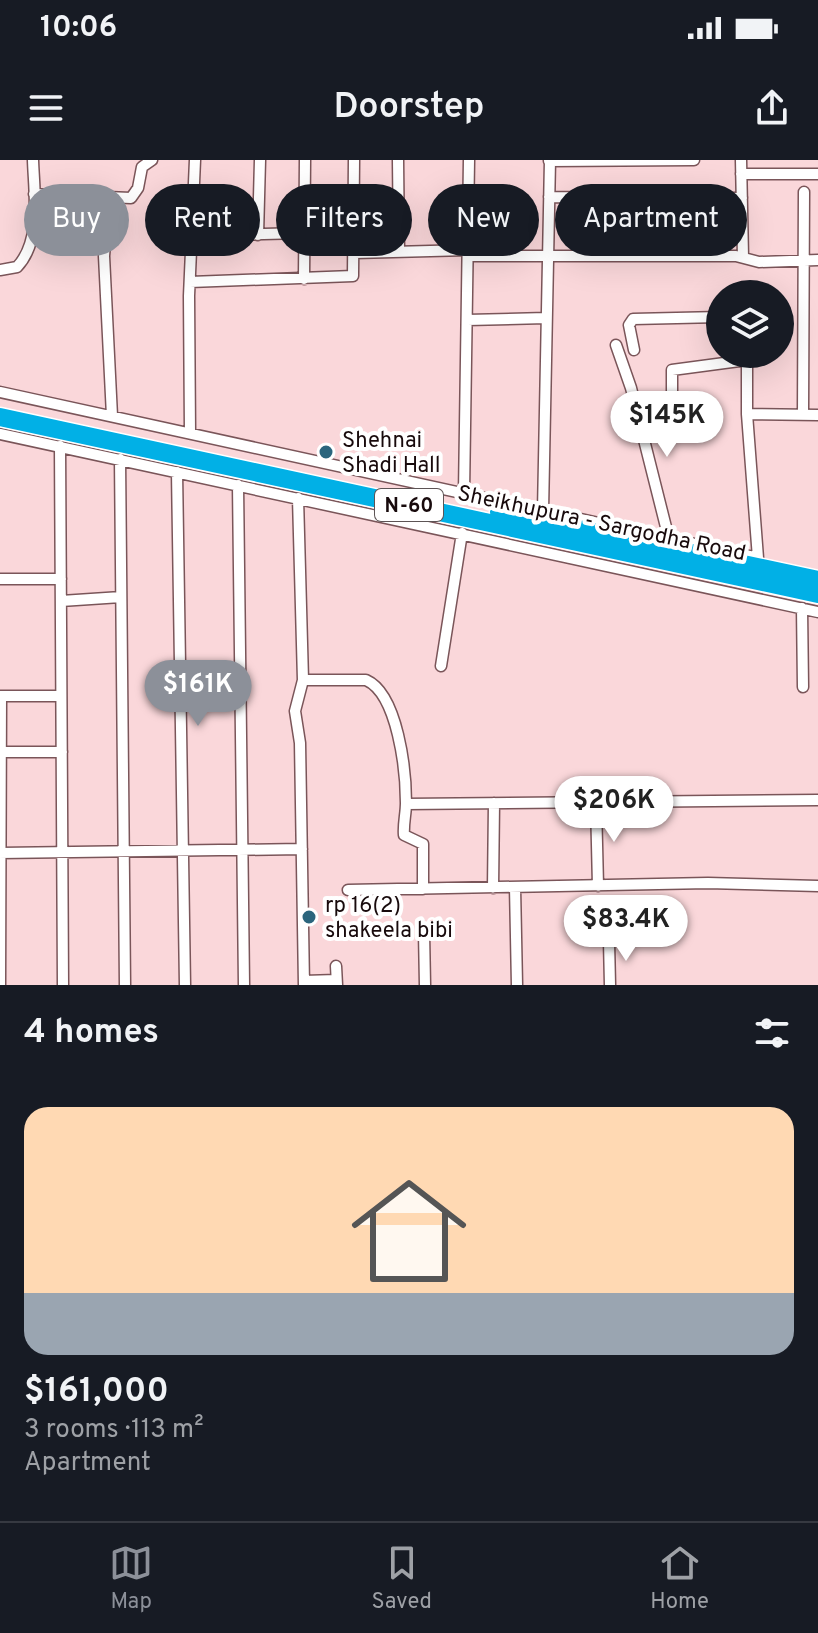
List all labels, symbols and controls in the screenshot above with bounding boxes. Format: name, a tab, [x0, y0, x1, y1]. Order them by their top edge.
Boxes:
text: 10:06	[40, 10, 117, 47]
text: Doorstep	[333, 85, 485, 131]
icon: menu	[24, 86, 68, 130]
icon: share	[750, 86, 794, 130]
chip: Buy	[24, 184, 129, 256]
chip: Rent	[145, 184, 260, 256]
chip: Filters	[276, 184, 412, 256]
chip: New	[428, 184, 539, 256]
chip: Apartment	[555, 184, 747, 256]
map controls	[706, 280, 794, 368]
button: layers	[706, 280, 794, 368]
pin: $145K	[611, 391, 723, 459]
text: $145K	[628, 400, 706, 433]
place label: Shehnai Shadi Hall	[342, 428, 441, 480]
marker: Shehnai Shadi Hall	[317, 443, 335, 461]
street label: Sheikhupura - Sargodha Road	[455, 481, 748, 568]
road number: N-60	[375, 489, 443, 521]
pin: $161K	[142, 660, 254, 728]
text: $161K	[163, 669, 233, 702]
pin: $206K	[558, 776, 670, 844]
text: $206K	[572, 785, 656, 818]
place label: rp 16(2) shakeela bibi	[325, 893, 453, 945]
pin: $83.4K	[561, 895, 691, 963]
text: $83.4K	[582, 904, 670, 937]
marker: rp 16(2) shakeela bibi	[300, 908, 318, 926]
icon: filters	[750, 1011, 794, 1055]
text: 4 homes	[24, 1012, 159, 1055]
icon: home	[337, 1159, 481, 1303]
text: $161,000	[24, 1371, 169, 1414]
text: 3 rooms · 113 m²	[24, 1414, 204, 1447]
text: Apartment	[24, 1447, 151, 1480]
tab: Map	[109, 1541, 153, 1616]
tab: Saved	[372, 1541, 432, 1616]
tab: Home	[650, 1541, 709, 1616]

